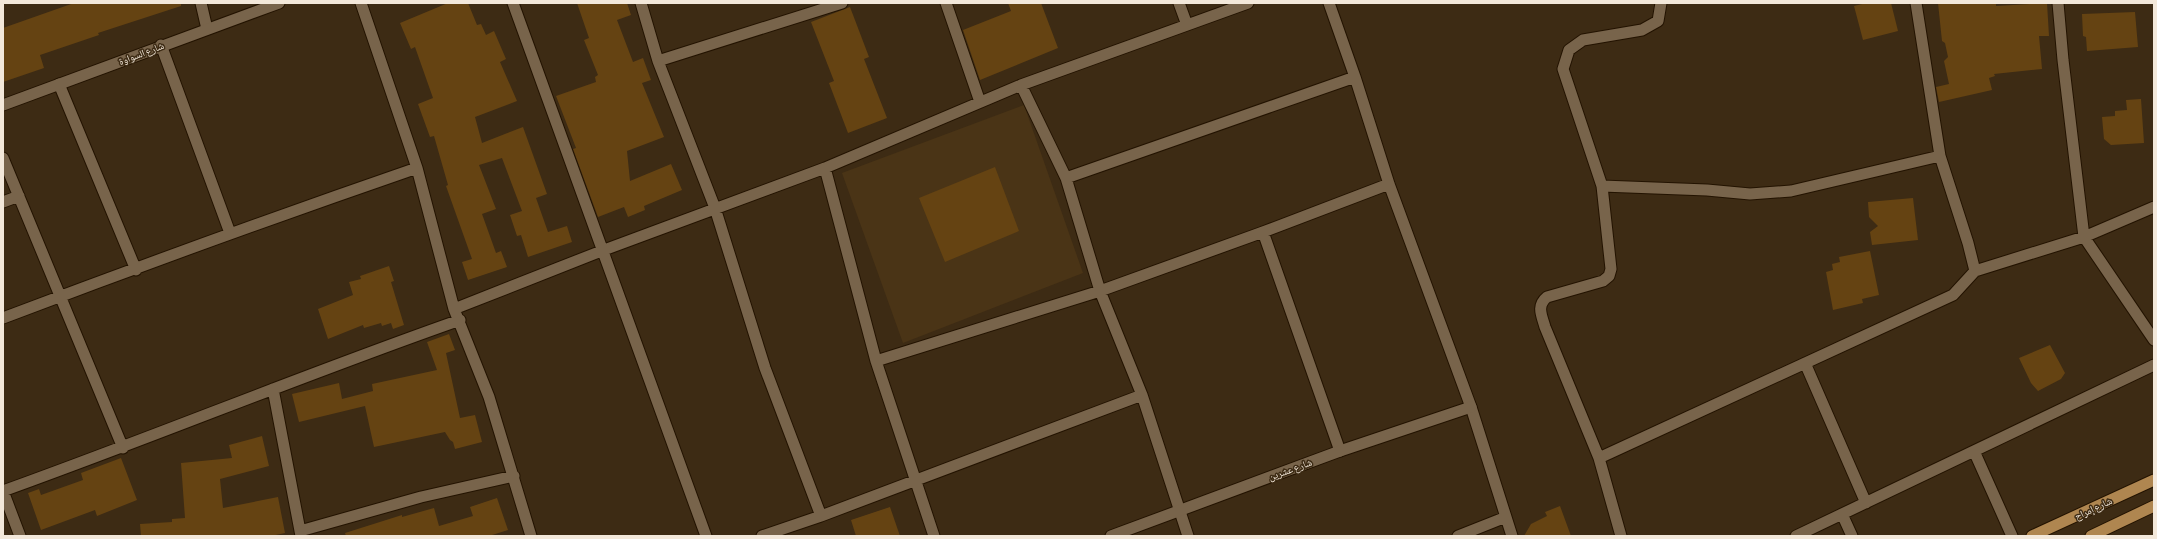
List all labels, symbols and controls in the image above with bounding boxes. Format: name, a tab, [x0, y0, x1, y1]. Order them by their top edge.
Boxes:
street label: شارع السواوة	[117, 40, 166, 68]
street label: شارع عشرين	[1267, 456, 1314, 483]
street label: شارع إمراح	[2073, 495, 2115, 523]

